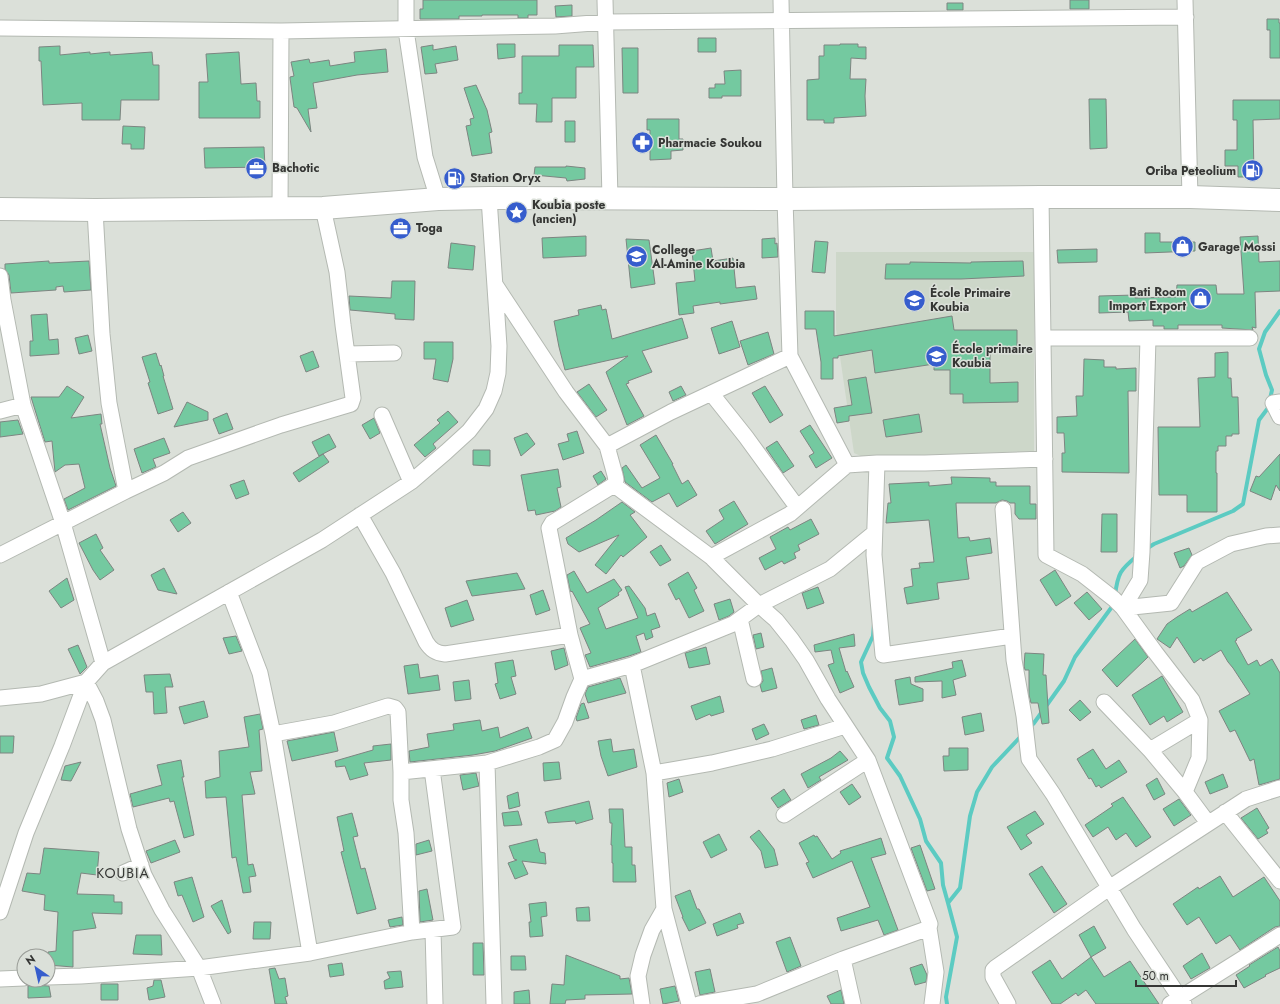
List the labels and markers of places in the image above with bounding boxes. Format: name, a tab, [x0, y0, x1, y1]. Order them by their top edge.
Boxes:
pharmacy icon: Pharmacie Soukou	[629, 130, 655, 156]
place label: Pharmacie Soukou	[658, 134, 762, 152]
office icon: Bachotic	[243, 155, 269, 181]
fuel station icon: Oriba Peteolium	[1239, 158, 1265, 184]
place label: Bachotic	[272, 159, 319, 177]
place label: Oriba Peteolium	[1145, 162, 1236, 180]
fuel station icon: Station Oryx	[442, 165, 468, 191]
place label: Station Oryx	[470, 169, 541, 187]
place label: Koubia poste (ancien)	[532, 196, 606, 228]
place icon: Koubia poste (ancien)	[503, 199, 529, 225]
office icon: Toga	[388, 215, 414, 241]
place label: Toga	[416, 219, 442, 237]
shop icon: Garage Mossi	[1169, 234, 1195, 260]
place label: Garage Mossi	[1198, 238, 1275, 256]
place label: College Al-Amine Koubia	[651, 241, 745, 273]
school or university icon: College Al-Amine Koubia	[624, 244, 650, 270]
place label: Bati Room Import Export	[1109, 283, 1186, 315]
place label: École Primaire Koubia	[930, 284, 1011, 316]
shop icon: Bati Room Import Export	[1188, 286, 1214, 312]
school or university icon: École Primaire Koubia	[902, 287, 928, 313]
place label: École primaire Koubia	[952, 340, 1033, 372]
school or university icon: École primaire Koubia	[924, 343, 950, 369]

